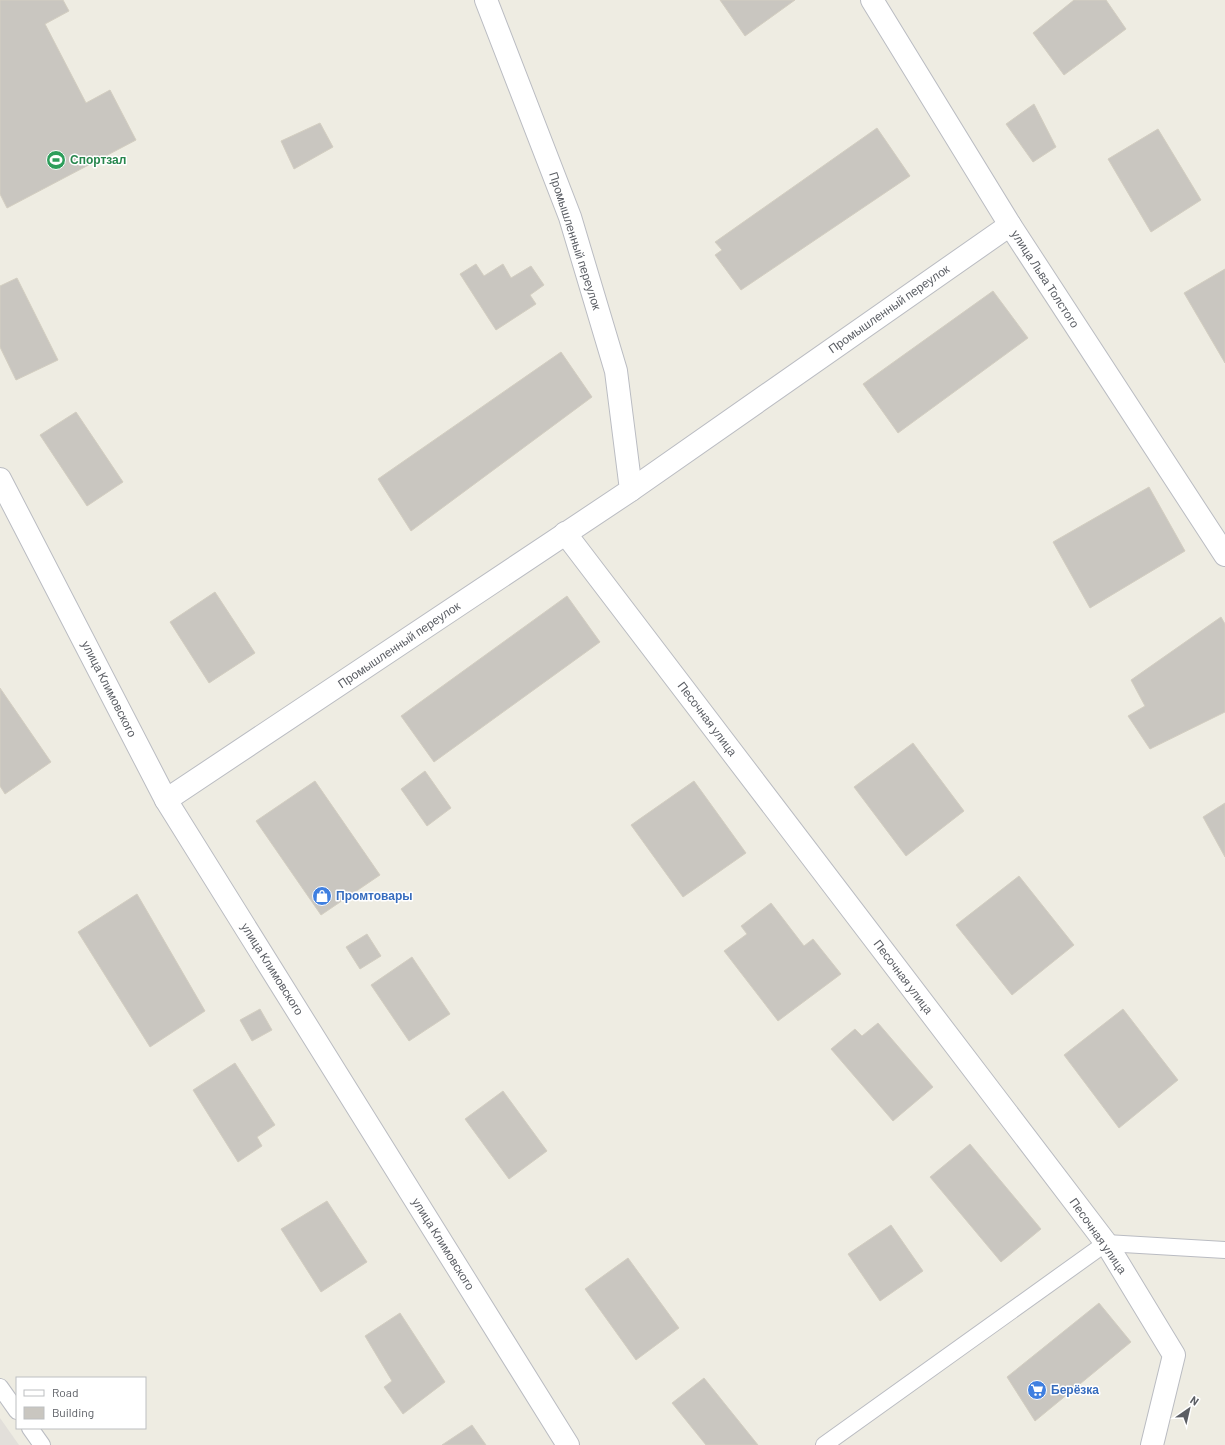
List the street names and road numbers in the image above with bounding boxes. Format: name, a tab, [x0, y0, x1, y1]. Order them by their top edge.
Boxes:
street label: Промышленный переулок	[546, 170, 605, 312]
street label: улица Льва Толстого	[1008, 227, 1083, 331]
street label: Промышленный переулок	[825, 261, 953, 356]
street label: Промышленный переулок	[335, 598, 463, 691]
street label: улица Климовского	[79, 638, 140, 740]
street label: Песочная улица	[675, 679, 740, 759]
street label: улица Климовского	[238, 920, 307, 1018]
street label: Песочная улица	[871, 937, 936, 1017]
street label: улица Климовского	[409, 1195, 478, 1293]
street label: Песочная улица	[1067, 1195, 1130, 1277]

